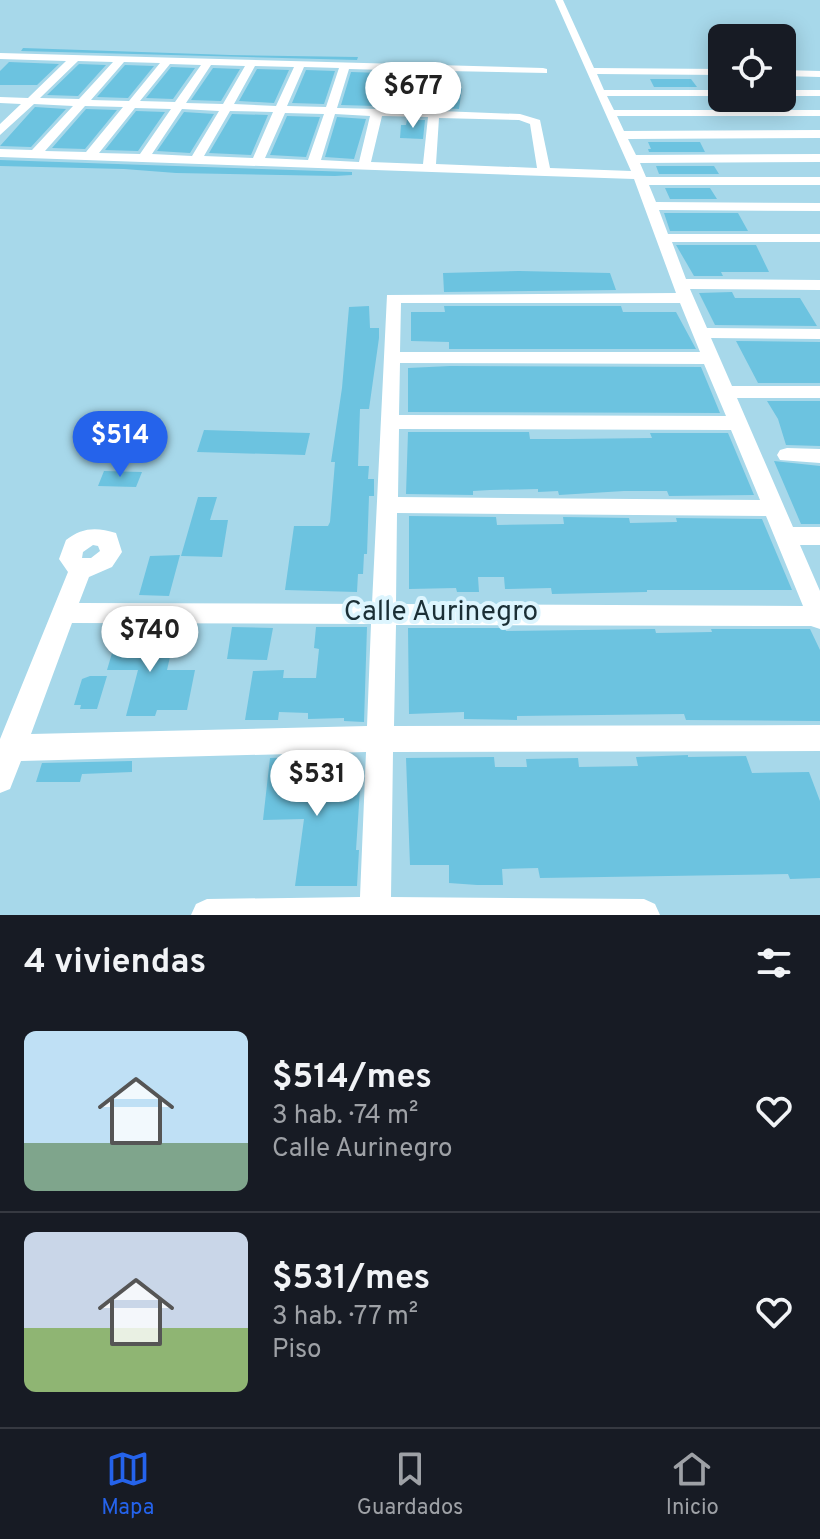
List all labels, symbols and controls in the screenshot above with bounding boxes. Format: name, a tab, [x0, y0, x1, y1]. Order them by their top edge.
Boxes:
map controls	[708, 24, 796, 112]
button: locate	[708, 24, 796, 112]
pin: $677	[366, 62, 460, 130]
text: $677	[383, 71, 443, 104]
pin: $514	[73, 411, 167, 479]
text: $514	[91, 420, 149, 453]
street label: Calle Aurinegro	[344, 595, 538, 631]
pin: $740	[103, 606, 197, 674]
text: $740	[119, 615, 181, 648]
pin: $531	[270, 750, 364, 818]
text: $531	[288, 759, 346, 792]
icon: filters	[752, 941, 796, 985]
text: 4 viviendas	[24, 942, 206, 985]
text: $514/mes	[272, 1057, 432, 1100]
icon: home	[88, 1063, 184, 1159]
icon: heart	[752, 1089, 796, 1133]
text: 3 hab. · 74 m²	[272, 1100, 418, 1133]
text: Calle Aurinegro	[272, 1133, 452, 1166]
text: $531/mes	[272, 1258, 430, 1301]
icon: home	[88, 1264, 184, 1360]
icon: heart	[752, 1290, 796, 1334]
text: 3 hab. · 77 m²	[272, 1301, 418, 1334]
text: Piso	[272, 1334, 321, 1367]
tab: Mapa	[101, 1447, 154, 1522]
tab: Guardados	[357, 1447, 463, 1522]
tab: Inicio	[666, 1447, 719, 1522]

